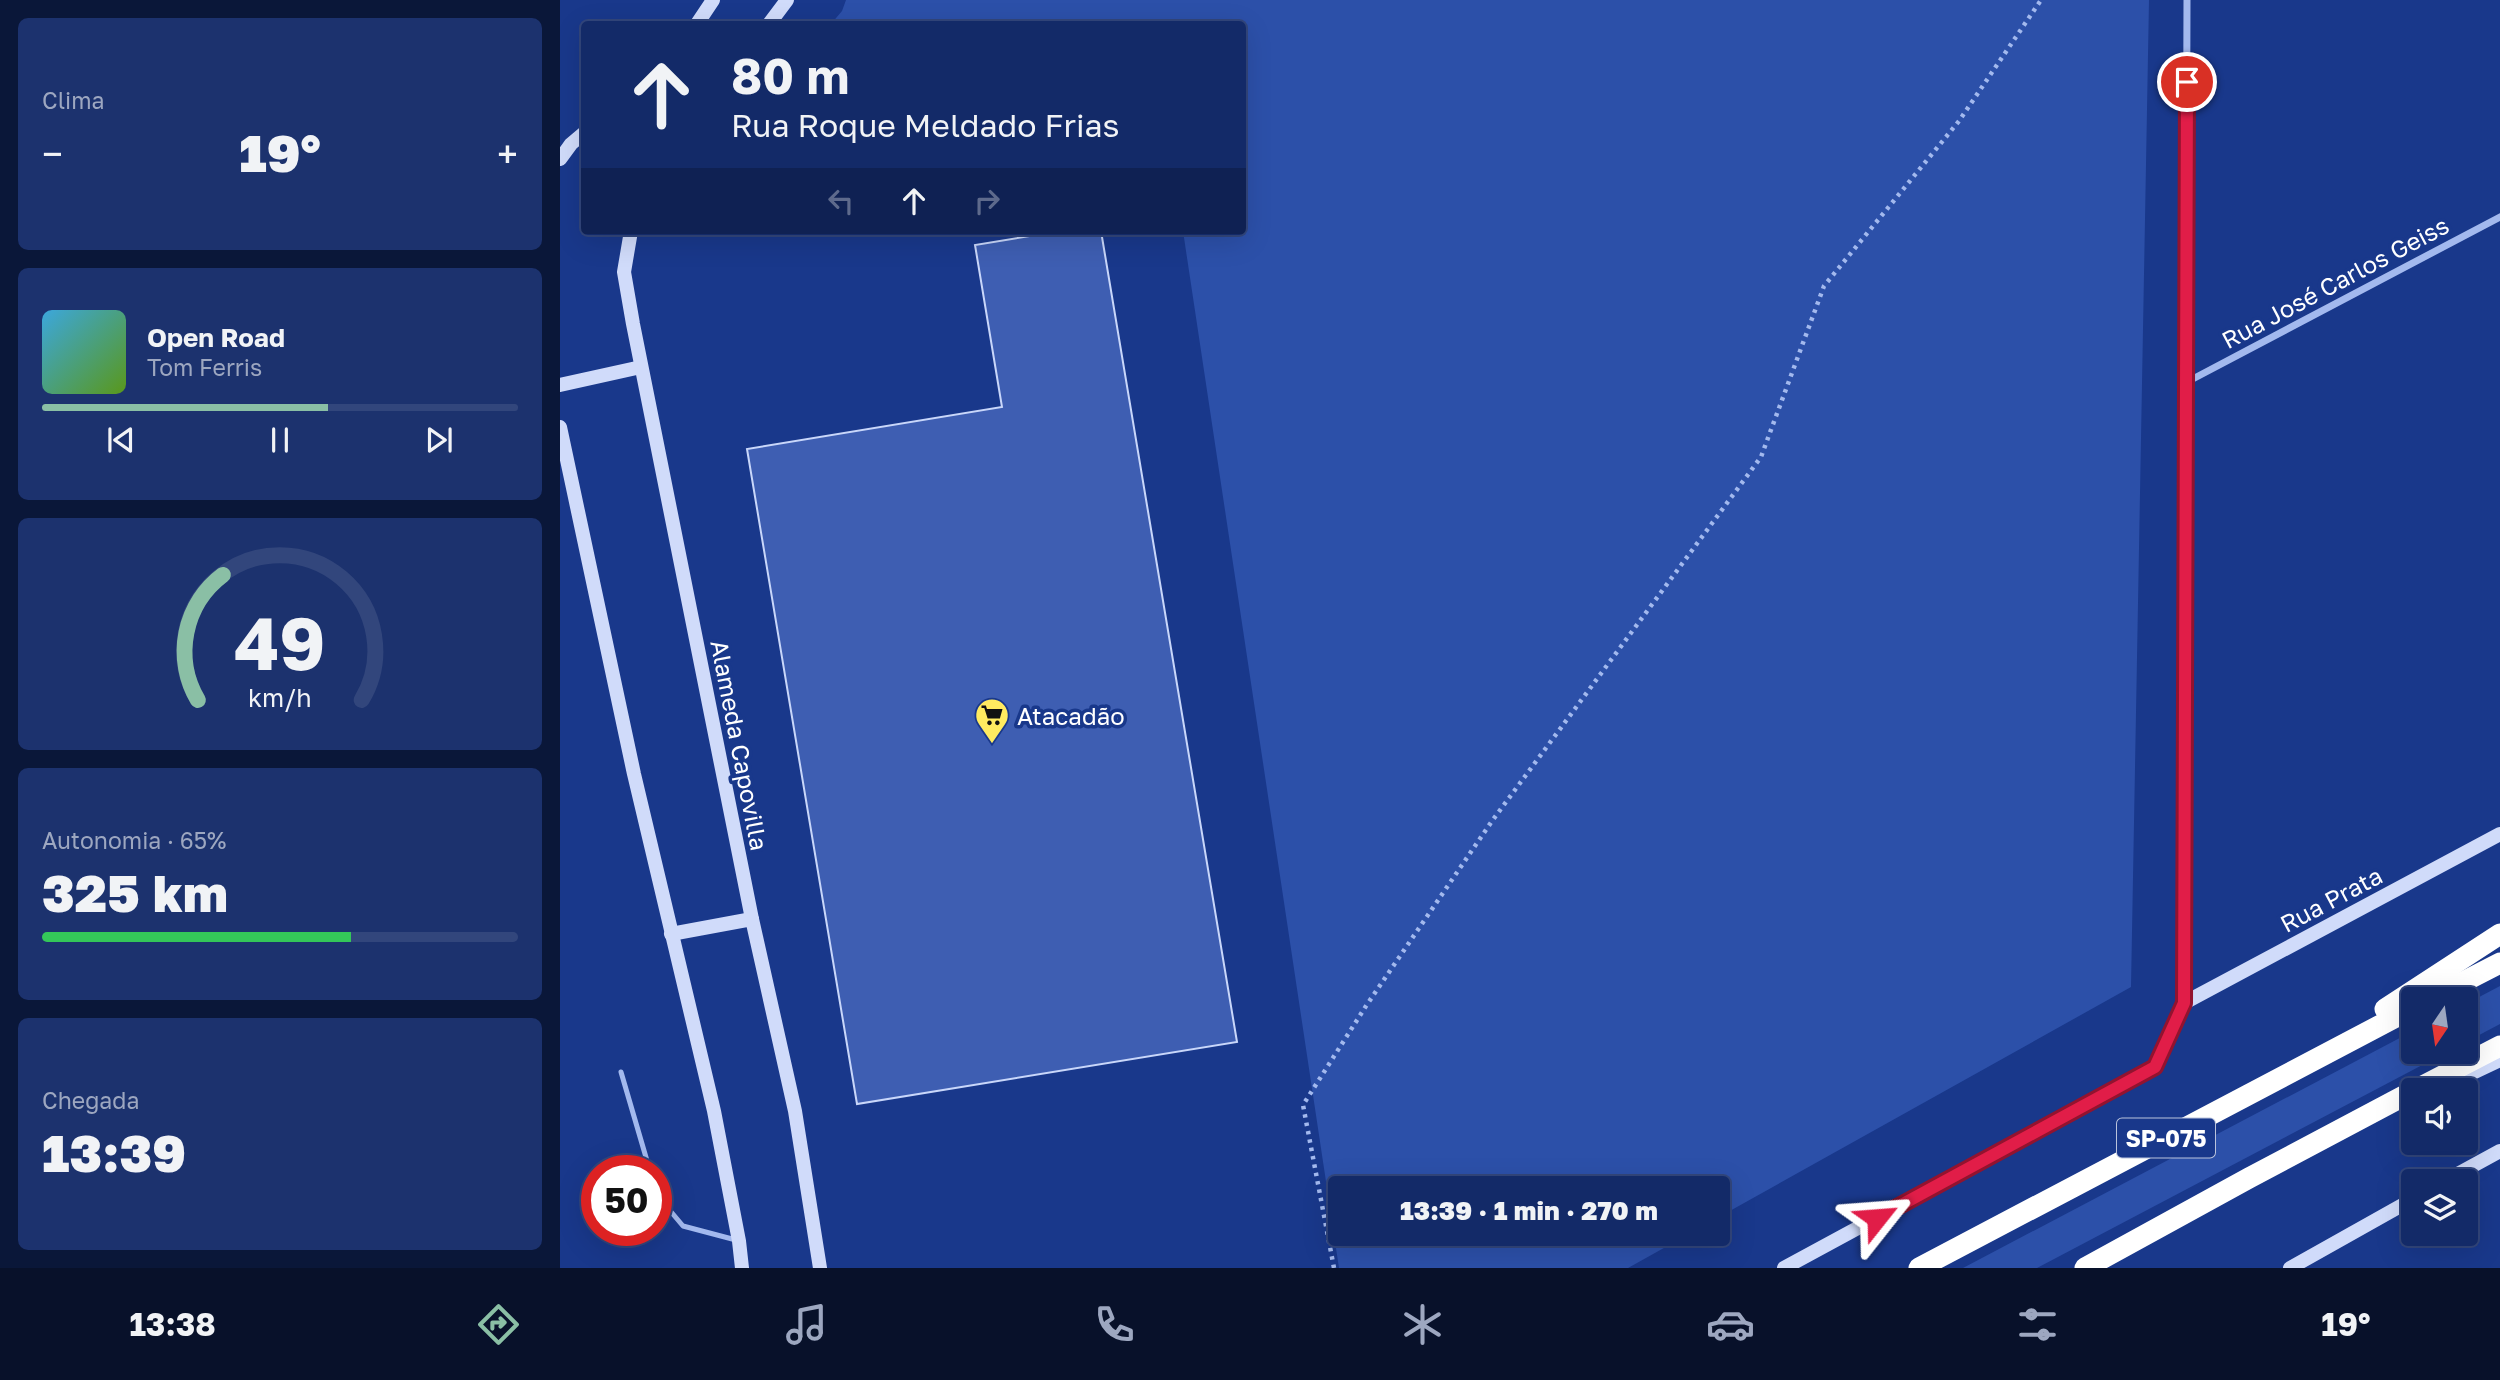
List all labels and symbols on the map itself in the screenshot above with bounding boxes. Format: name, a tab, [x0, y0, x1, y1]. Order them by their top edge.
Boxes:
pin	[2157, 52, 2217, 112]
street label: Rua José Carlos Geiss	[2217, 210, 2453, 354]
street label: Alameda Capovilla	[705, 637, 775, 853]
supermarket icon: Atacadão	[973, 696, 1011, 745]
place label: Atacadão	[1017, 701, 1125, 730]
street label: Rua Prata	[2275, 860, 2387, 938]
north arrow	[2401, 987, 2478, 1064]
road number: SP-075	[2117, 1119, 2215, 1158]
speed limit sign: 50	[581, 1155, 672, 1246]
position arrow	[1840, 1181, 1914, 1255]

